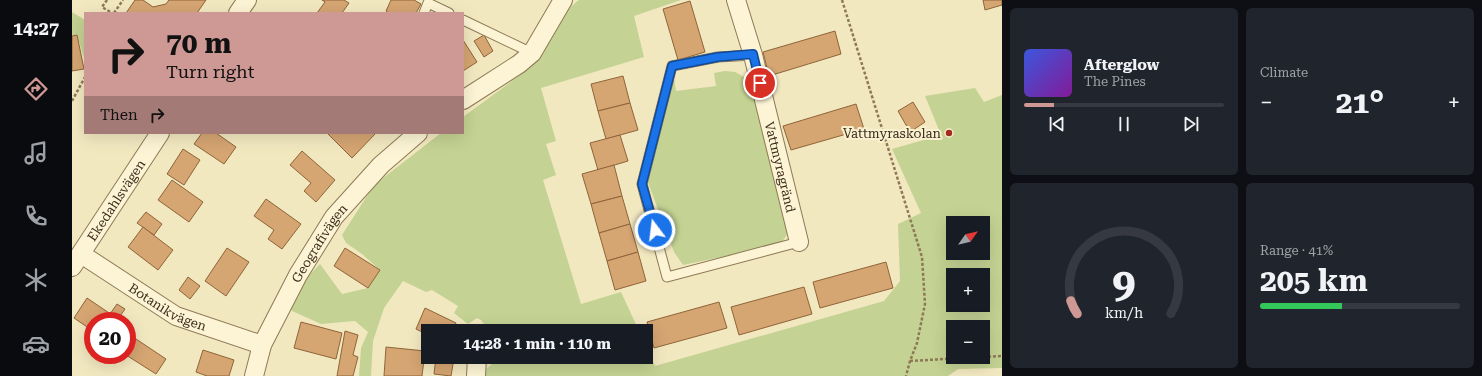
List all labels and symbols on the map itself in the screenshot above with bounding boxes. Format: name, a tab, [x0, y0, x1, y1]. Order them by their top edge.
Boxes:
pin	[743, 66, 777, 100]
street label: Vattmyragränd	[762, 120, 799, 215]
place label: Vattmyraskolan	[843, 126, 942, 141]
marker: Vattmyraskolan	[944, 128, 954, 138]
street label: Ekedahlsvägen	[84, 156, 149, 244]
street label: Geografivägen	[289, 200, 351, 285]
position arrow	[634, 209, 676, 251]
north arrow	[946, 216, 990, 260]
street label: Botanikvägen	[126, 280, 209, 334]
speed limit sign: 20	[84, 312, 136, 364]

